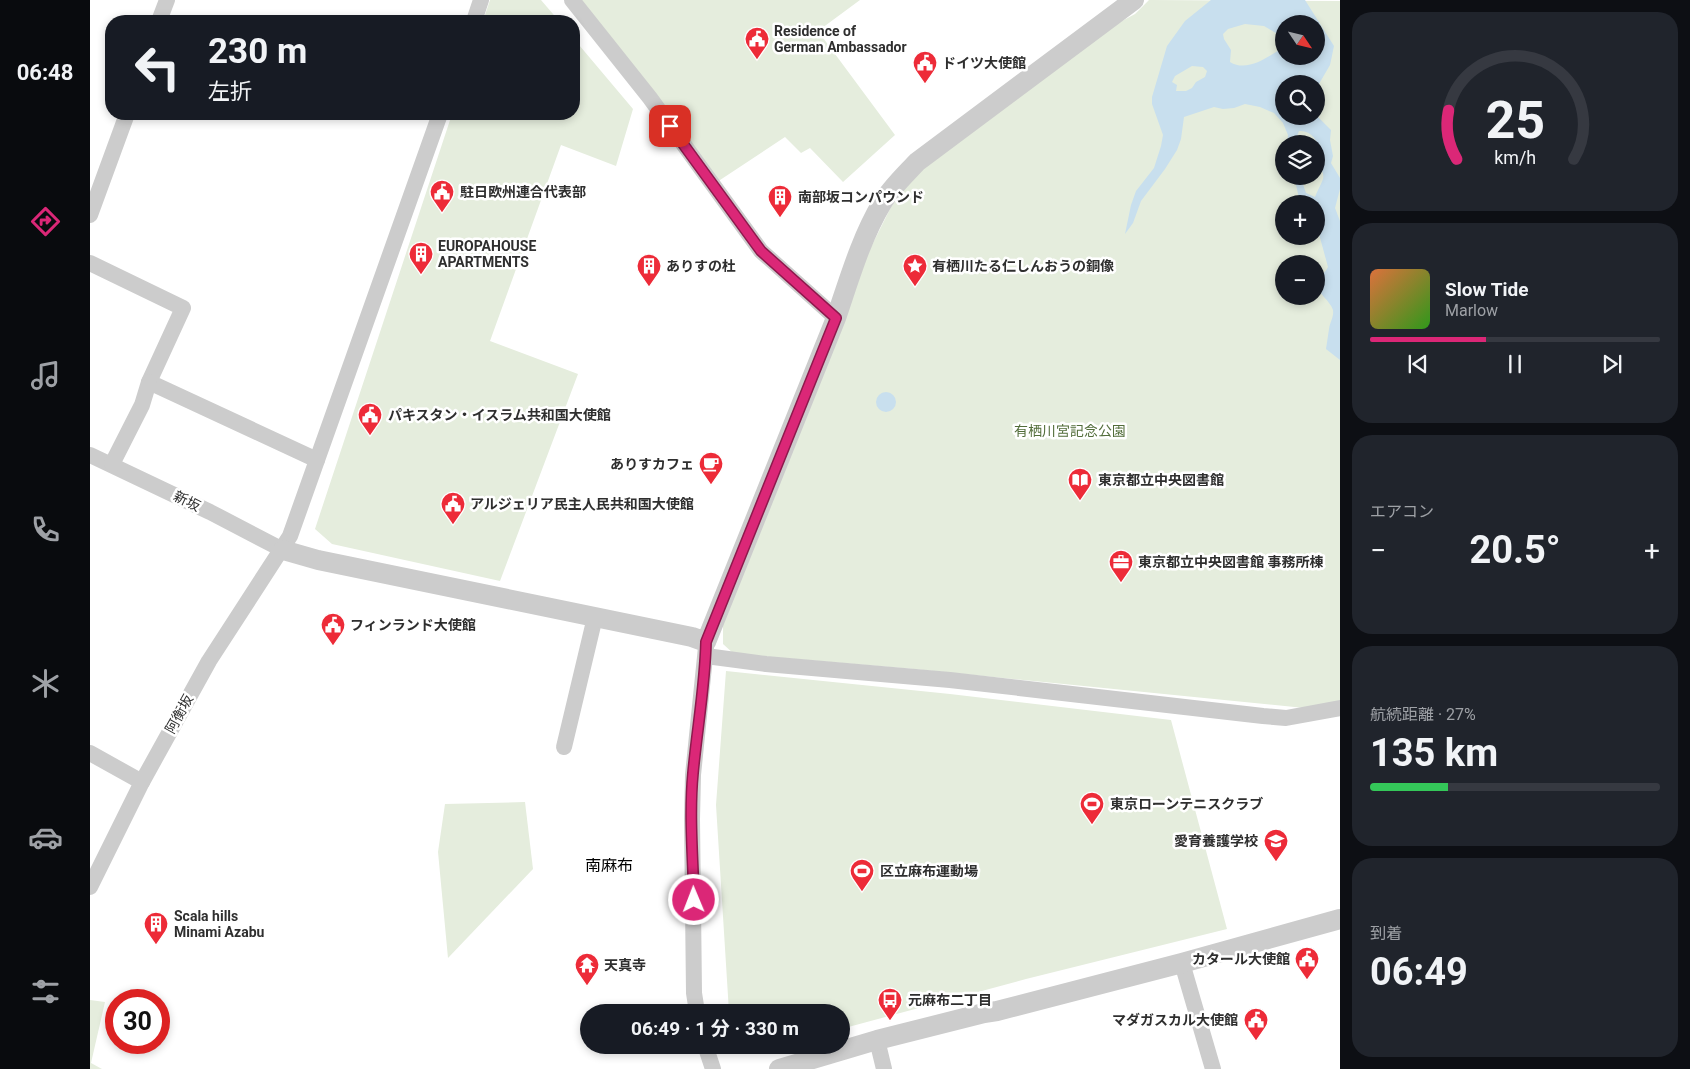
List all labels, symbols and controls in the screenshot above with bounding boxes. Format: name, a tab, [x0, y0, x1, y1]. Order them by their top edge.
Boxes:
north arrow	[1275, 15, 1325, 65]
map controls	[1275, 15, 1325, 305]
place label: Residence of German Ambassador	[774, 23, 907, 55]
public building icon: Residence of German Ambassador	[744, 26, 770, 60]
text: 230 m	[208, 31, 307, 72]
icon: left	[125, 35, 190, 100]
public building icon: ドイツ大使館	[912, 50, 938, 84]
place label: ドイツ大使館	[942, 55, 1026, 71]
text: 06:48	[17, 60, 73, 85]
button: search	[1275, 75, 1325, 125]
text: 左折	[208, 79, 252, 104]
text: 25	[1485, 90, 1545, 151]
pin	[649, 105, 691, 147]
icon: arrive	[656, 112, 684, 140]
button: layers	[1275, 135, 1325, 185]
text: km/h	[1494, 147, 1536, 168]
public building icon: 駐日欧州連合代表部	[429, 179, 455, 213]
place label: 駐日欧州連合代表部	[460, 184, 586, 200]
building icon: 南部坂コンパウンド	[767, 184, 793, 218]
place label: 南部坂コンパウンド	[798, 189, 924, 205]
button: +	[1275, 195, 1325, 245]
icon: directions	[28, 204, 63, 239]
place label: EUROPAHOUSE APARTMENTS	[438, 238, 536, 270]
building icon: EUROPAHOUSE APARTMENTS	[408, 241, 434, 275]
building icon: ありすの杜	[636, 253, 662, 287]
place icon: 有栖川たる仁しんおうの銅像	[902, 253, 928, 287]
button: −	[1275, 255, 1325, 305]
place label: ありすの杜	[666, 258, 736, 274]
place label: 有栖川たる仁しんおうの銅像	[932, 258, 1114, 274]
text: Slow Tide	[1445, 278, 1528, 301]
text: Marlow	[1445, 301, 1498, 320]
icon: previous	[1404, 350, 1432, 378]
icon: pause	[1501, 350, 1529, 378]
icon: next	[1598, 350, 1626, 378]
icon: music	[28, 358, 63, 393]
public building icon: パキスタン・イスラム共和国大使館	[357, 402, 383, 436]
place label: パキスタン・イスラム共和国大使館	[388, 407, 611, 423]
park label: 有栖川宮記念公園	[1014, 423, 1126, 439]
cafe icon: ありすカフェ	[698, 451, 724, 485]
place label: ありすカフェ	[610, 456, 694, 472]
library icon: 東京都立中央図書館	[1067, 467, 1093, 501]
place label: 東京都立中央図書館	[1098, 472, 1224, 488]
street label: 新坂	[171, 488, 203, 514]
public building icon: アルジェリア民主人民共和国大使館	[440, 491, 466, 525]
place label: アルジェリア民主人民共和国大使館	[470, 496, 694, 512]
text: エアコン	[1370, 502, 1434, 521]
icon: phone	[28, 512, 63, 547]
text: 20.5°	[1469, 528, 1561, 572]
text: −	[1370, 534, 1386, 567]
text: +	[1644, 534, 1660, 567]
office icon: 東京都立中央図書館 事務所棟	[1108, 549, 1134, 583]
place label: 東京都立中央図書館 事務所棟	[1138, 554, 1323, 570]
public building icon: フィンランド大使館	[320, 612, 346, 646]
place label: フィンランド大使館	[350, 617, 476, 633]
icon: climate	[28, 666, 63, 701]
street label: 阿衡坂	[162, 692, 196, 736]
text: 航続距離 · 27%	[1370, 705, 1476, 724]
text: 135 km	[1370, 731, 1498, 775]
sports icon: 東京ローンテニスクラブ	[1079, 791, 1105, 825]
place label: 東京ローンテニスクラブ	[1110, 796, 1263, 812]
icon: car	[28, 820, 63, 855]
school or university icon: 愛育養護学校	[1263, 828, 1289, 862]
place label: 愛育養護学校	[1174, 833, 1258, 849]
district label: 南麻布	[585, 856, 633, 875]
sports icon: 区立麻布運動場	[849, 858, 875, 892]
place label: 区立麻布運動場	[880, 863, 978, 879]
position arrow	[667, 873, 719, 925]
place label: Scala hills Minami Azabu	[174, 908, 265, 940]
building icon: Scala hills Minami Azabu	[143, 911, 169, 945]
text: 到着	[1370, 924, 1402, 943]
public building icon: カタール大使館	[1294, 946, 1320, 980]
text: 06:49	[1370, 950, 1468, 994]
place label: カタール大使館	[1192, 951, 1290, 967]
temple icon: 天真寺	[574, 952, 600, 986]
place label: 天真寺	[604, 957, 646, 973]
icon: filters	[28, 974, 63, 1009]
bus stop icon: 元麻布二丁目	[877, 987, 903, 1021]
speed limit sign: 30	[105, 989, 170, 1054]
place label: 元麻布二丁目	[908, 992, 992, 1008]
public building icon: マダガスカル大使館	[1243, 1007, 1269, 1041]
place label: マダガスカル大使館	[1112, 1012, 1238, 1028]
text: 06:49 · 1 分 · 330 m	[631, 1017, 799, 1040]

